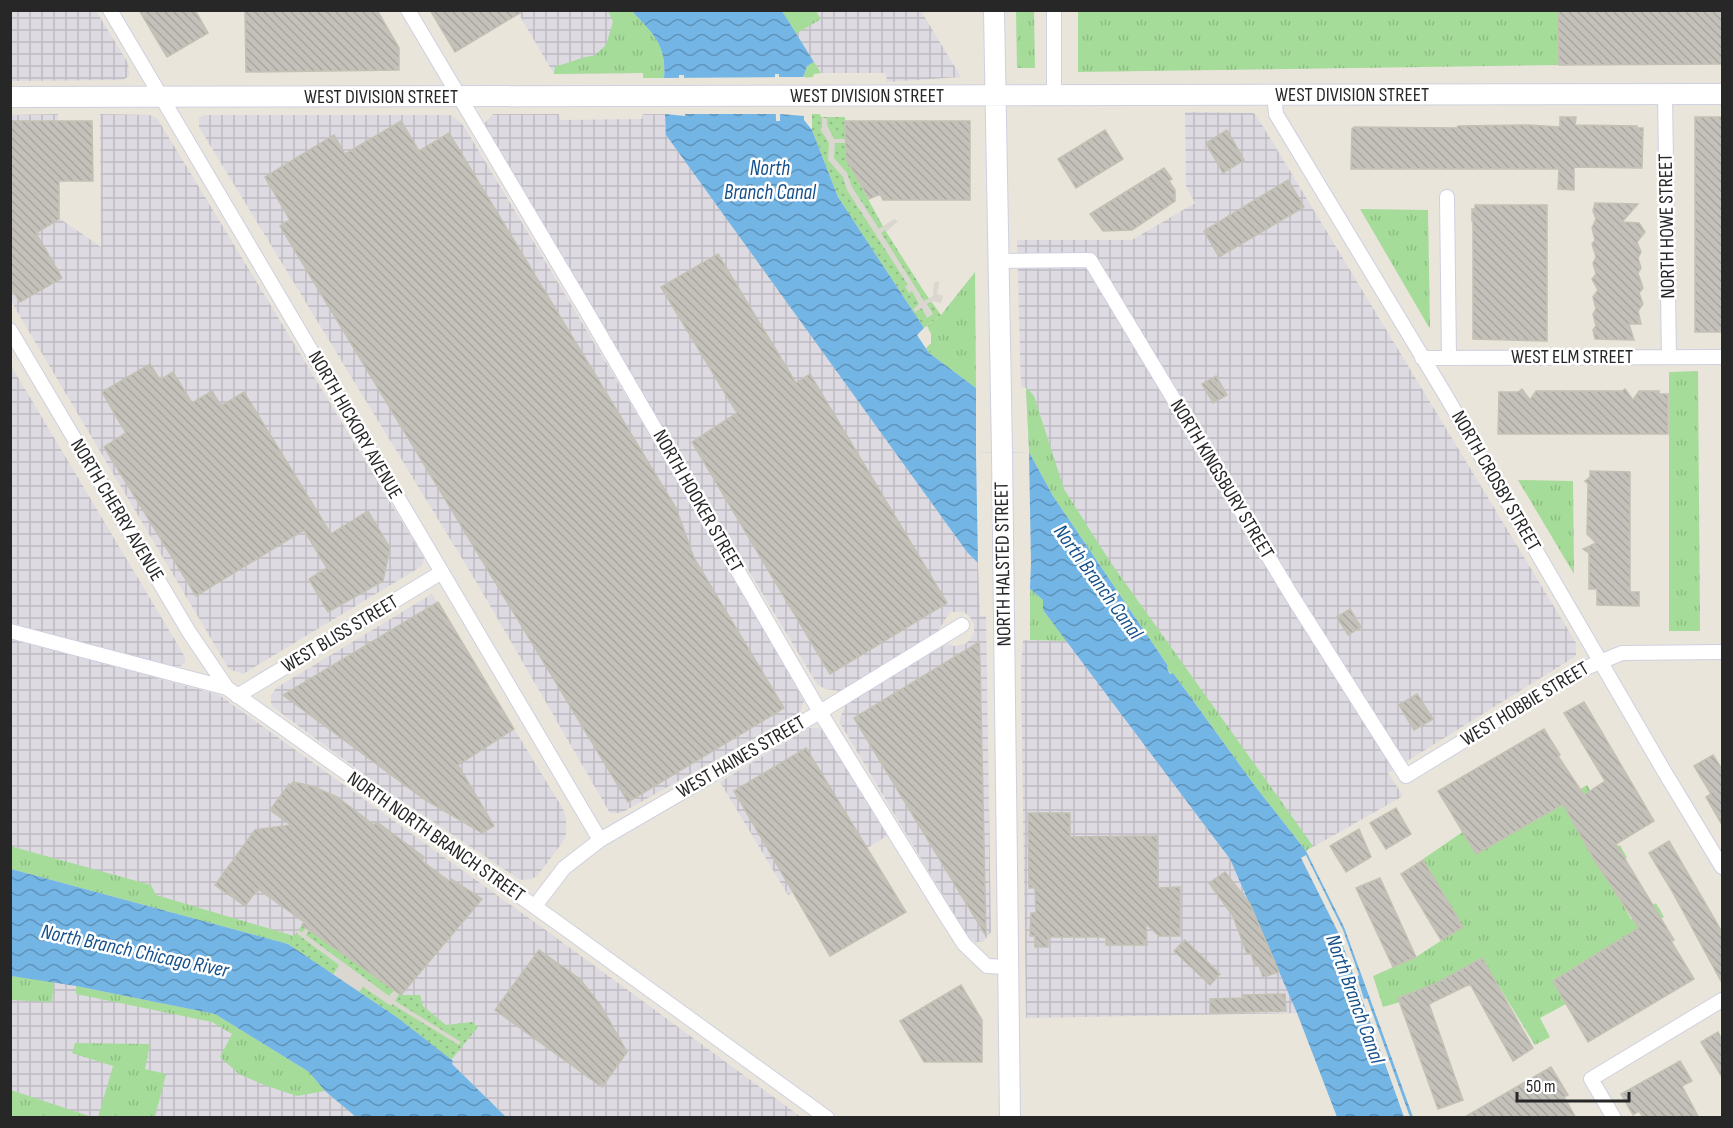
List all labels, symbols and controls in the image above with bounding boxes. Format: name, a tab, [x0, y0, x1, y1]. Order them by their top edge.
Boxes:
street label: WEST DIVISION STREET	[1275, 83, 1429, 107]
street label: WEST DIVISION STREET	[790, 84, 944, 108]
street label: WEST DIVISION STREET	[304, 85, 458, 109]
street label: NORTH HOWE STREET	[1654, 153, 1680, 299]
water label: North Branch Canal	[724, 156, 817, 205]
street label: WEST ELM STREET	[1511, 345, 1633, 369]
street label: NORTH HICKORY AVENUE	[303, 347, 407, 503]
street label: NORTH KINGSBURY STREET	[1165, 395, 1279, 563]
street label: NORTH CROSBY STREET	[1446, 407, 1546, 555]
street label: NORTH HOOKER STREET	[648, 426, 748, 576]
street label: NORTH CHERRY AVENUE	[65, 434, 169, 586]
street label: NORTH HALSTED STREET	[990, 481, 1016, 647]
water label: North Branch Canal	[1048, 520, 1149, 645]
street label: WEST BLISS STREET	[277, 590, 403, 678]
street label: WEST HOBBIE STREET	[1457, 656, 1593, 752]
street label: WEST HAINES STREET	[673, 711, 809, 803]
street label: NORTH NORTH BRANCH STREET	[343, 767, 529, 907]
water label: North Branch Chicago River	[39, 919, 232, 983]
water label: North Branch Canal	[1320, 931, 1390, 1068]
scale bar	[1517, 1065, 1630, 1103]
text: 50 m	[1526, 1076, 1556, 1097]

